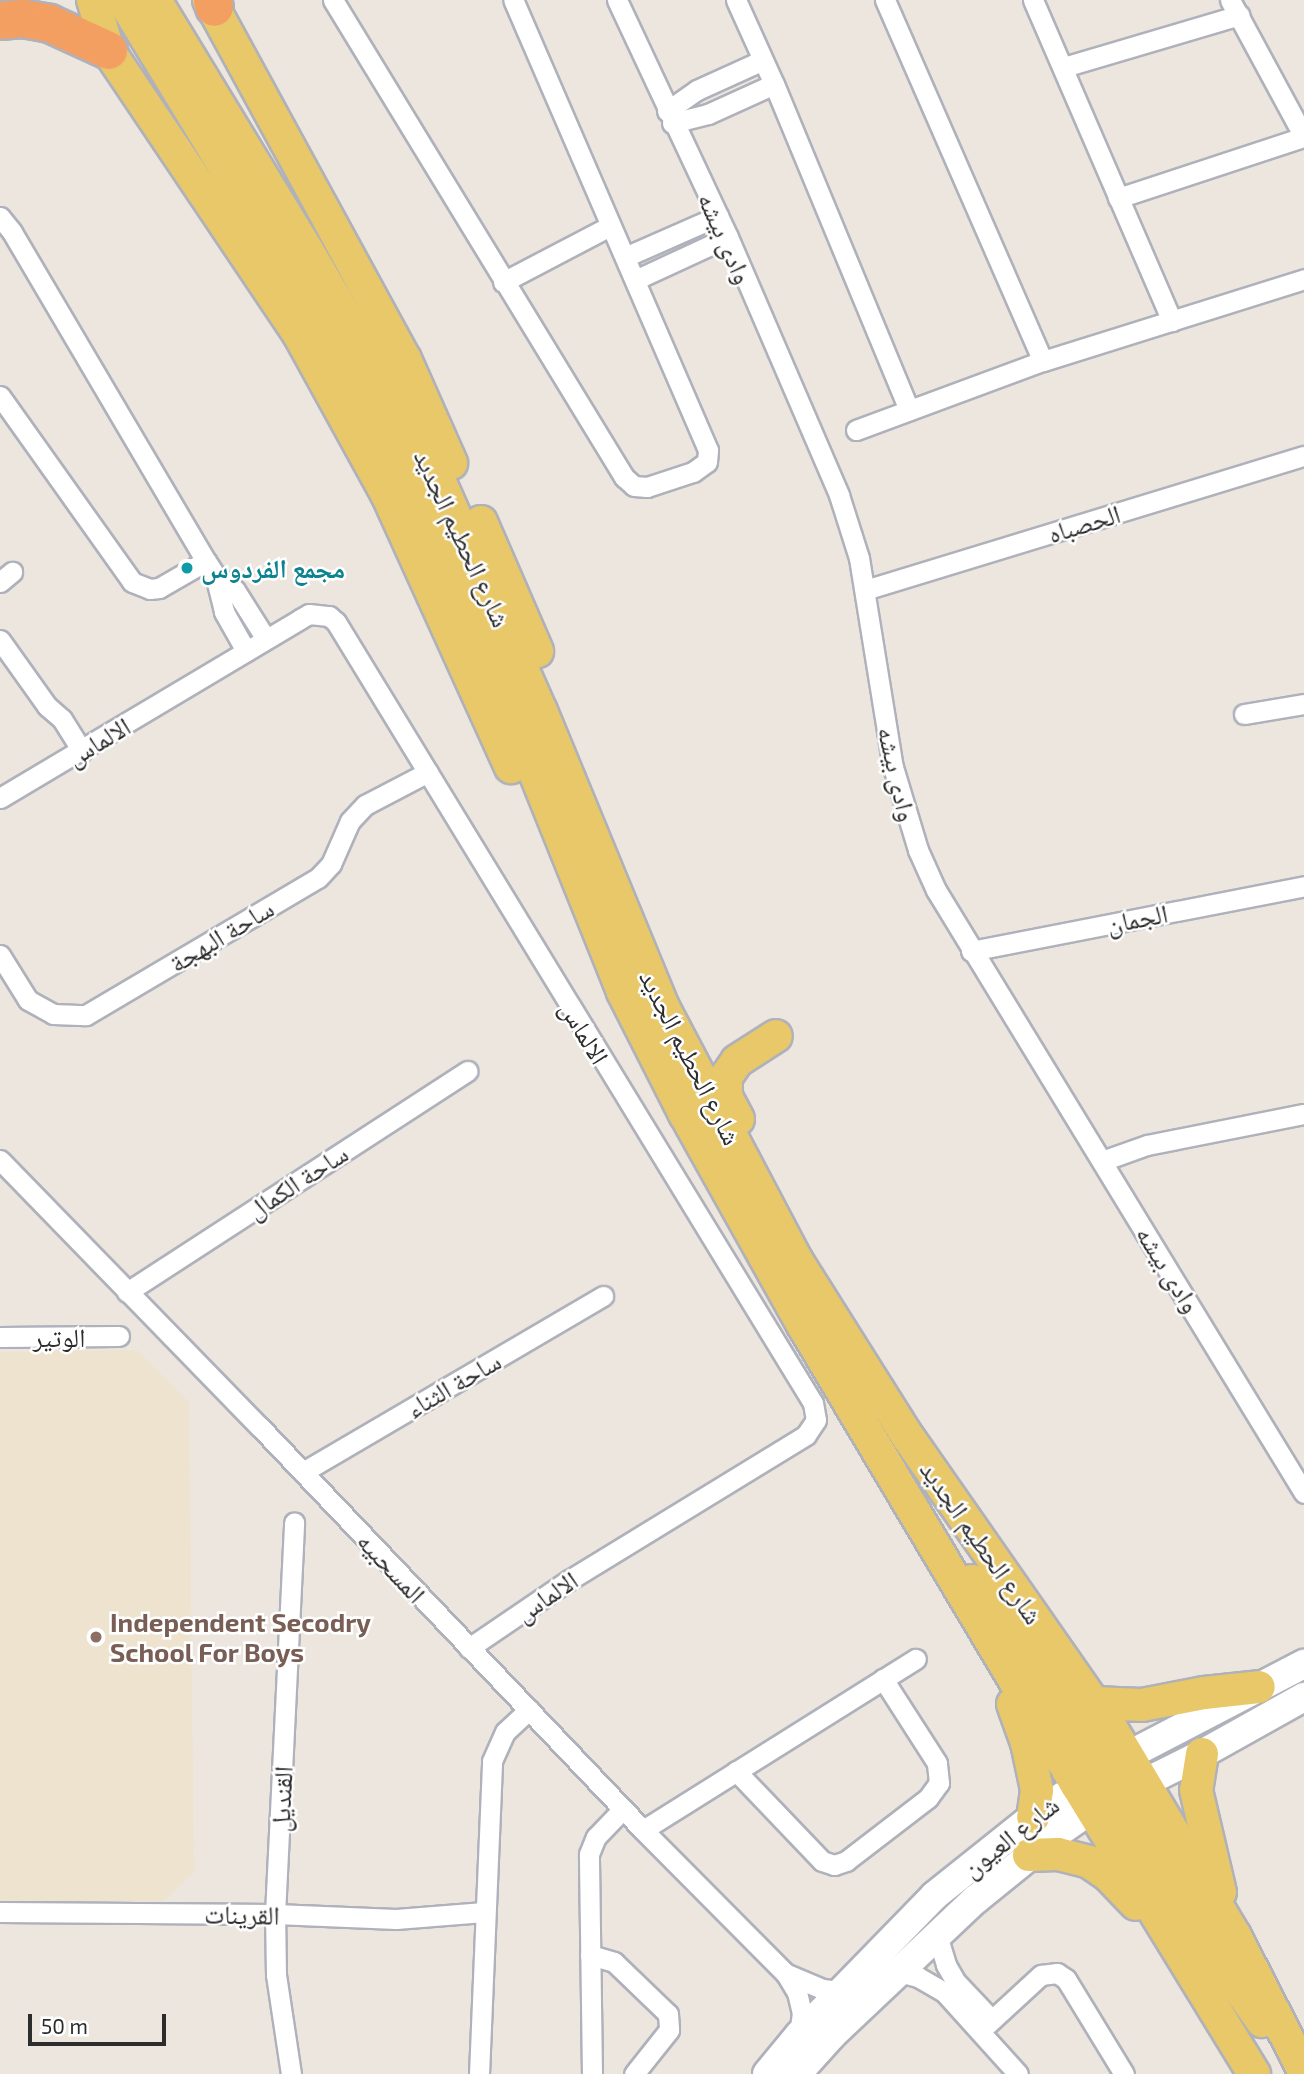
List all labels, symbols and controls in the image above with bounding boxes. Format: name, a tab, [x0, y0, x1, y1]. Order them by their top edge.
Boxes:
street label: وادى بيشه	[692, 188, 760, 288]
street label: شارع الحطيم الجديد	[408, 444, 518, 632]
street label: الحصباه	[1044, 497, 1124, 549]
place label: مجمع الفردوس	[201, 552, 345, 584]
marker: مجمع الفردوس	[179, 560, 195, 576]
street label: الالماس	[60, 710, 136, 772]
street label: وادى بيشه	[872, 723, 924, 825]
street label: ساحة البهجة	[163, 892, 279, 978]
street label: الجمان	[1104, 897, 1170, 939]
street label: شارع الحطيم الجديد	[634, 964, 748, 1150]
street label: الالماس	[554, 994, 616, 1070]
street label: ساحة الكمال	[241, 1137, 353, 1225]
street label: وادى بيشه	[1130, 1220, 1208, 1318]
street label: الوتير	[33, 1321, 85, 1353]
street label: ساحة الثناء	[400, 1344, 506, 1424]
street label: شارع الحطيم الجديد	[914, 1454, 1050, 1630]
street label: المسحبيه	[351, 1525, 433, 1609]
street label: الالماس	[509, 1564, 583, 1628]
place label: Independent Secodry School For Boys	[110, 1606, 371, 1668]
marker: Independent Secodry School For Boys	[88, 1629, 104, 1645]
street label: القنديل	[264, 1765, 298, 1833]
street label: شارع العيون	[955, 1788, 1065, 1884]
street label: القرينات	[204, 1898, 280, 1930]
scale bar	[32, 2000, 170, 2044]
text: 50 m	[41, 2013, 88, 2038]

